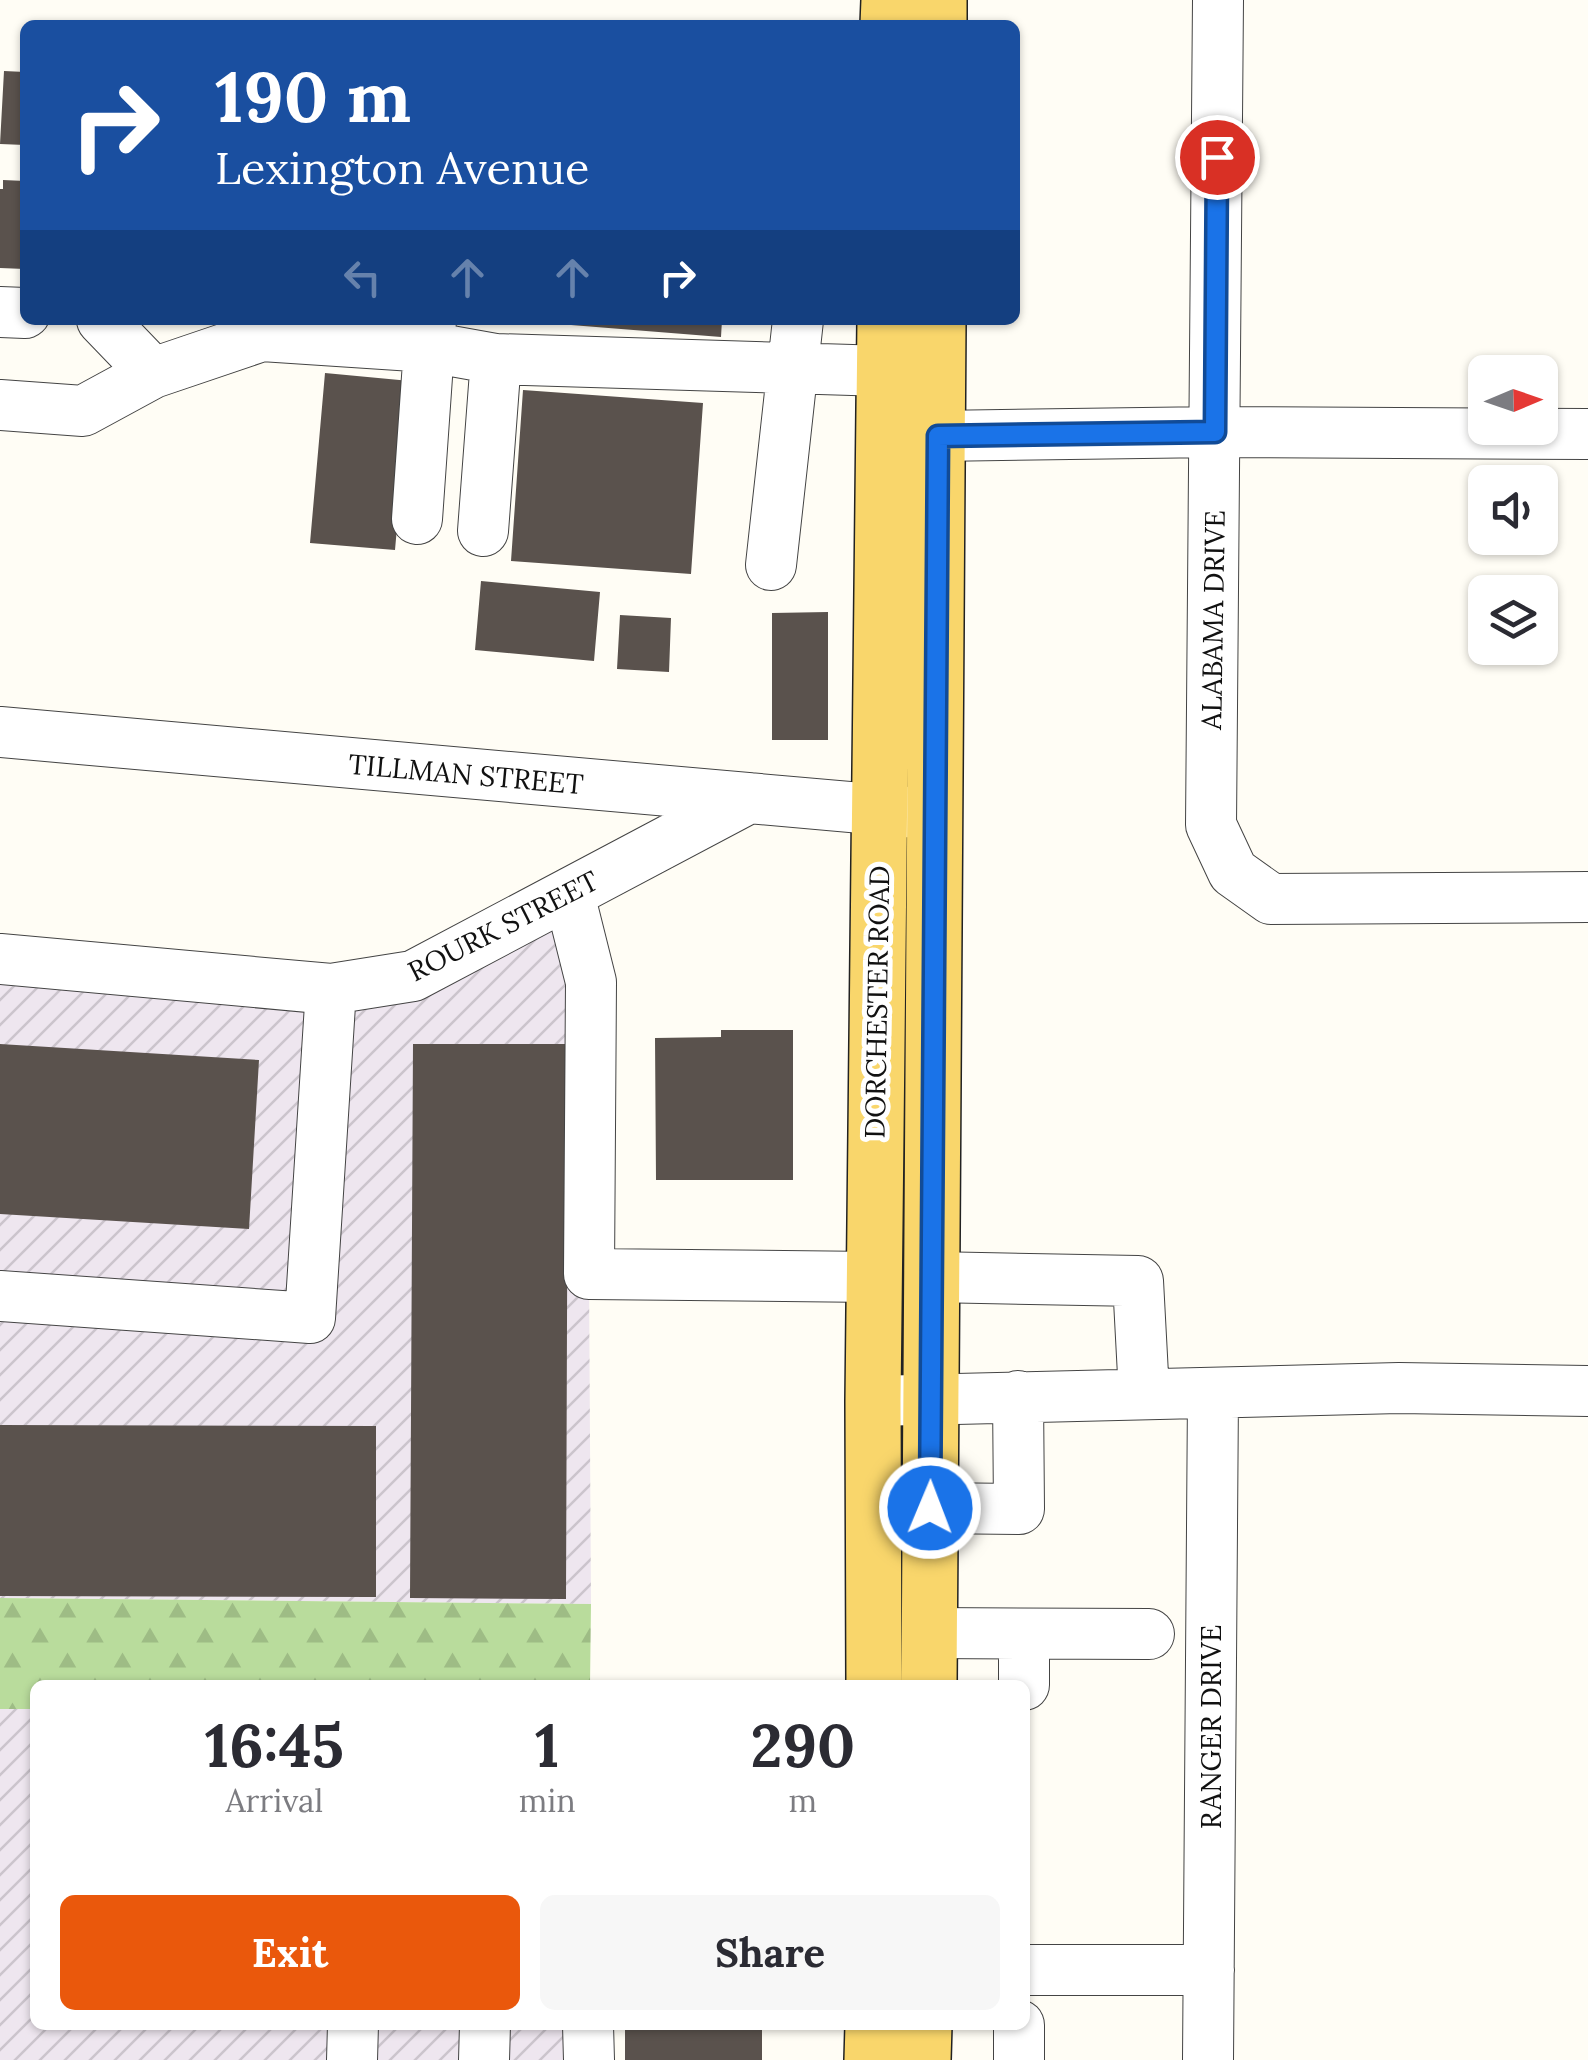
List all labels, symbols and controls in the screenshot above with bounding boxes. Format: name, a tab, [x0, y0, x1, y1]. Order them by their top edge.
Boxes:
text: 190 m	[215, 52, 411, 141]
icon: right	[50, 60, 180, 190]
pin	[1175, 115, 1260, 200]
icon: arrive	[1190, 130, 1245, 185]
text: Lexington Avenue	[215, 139, 590, 196]
icon: left	[335, 250, 390, 305]
icon: ahead	[440, 250, 495, 305]
icon: ahead	[545, 250, 600, 305]
icon: right	[650, 250, 705, 305]
north arrow	[1468, 355, 1558, 445]
map controls	[1468, 355, 1558, 665]
button: sound	[1468, 465, 1558, 555]
street label: ALABAMA DRIVE	[1193, 510, 1233, 731]
button: layers	[1468, 575, 1558, 665]
street label: TILLMAN STREET	[347, 746, 585, 802]
street label: ROURK STREET	[402, 862, 604, 989]
street label: DORCHESTER ROAD	[857, 865, 897, 1139]
position arrow	[878, 1456, 982, 1560]
street label: RANGER DRIVE	[1193, 1625, 1229, 1829]
text: 16:45	[205, 1707, 344, 1783]
text: 1	[535, 1707, 559, 1783]
text: 290	[750, 1707, 855, 1783]
text: Arrival	[225, 1780, 323, 1821]
text: min	[519, 1780, 576, 1821]
text: m	[789, 1780, 817, 1821]
button: Exit	[60, 1895, 520, 2010]
button: Share	[540, 1895, 1000, 2010]

